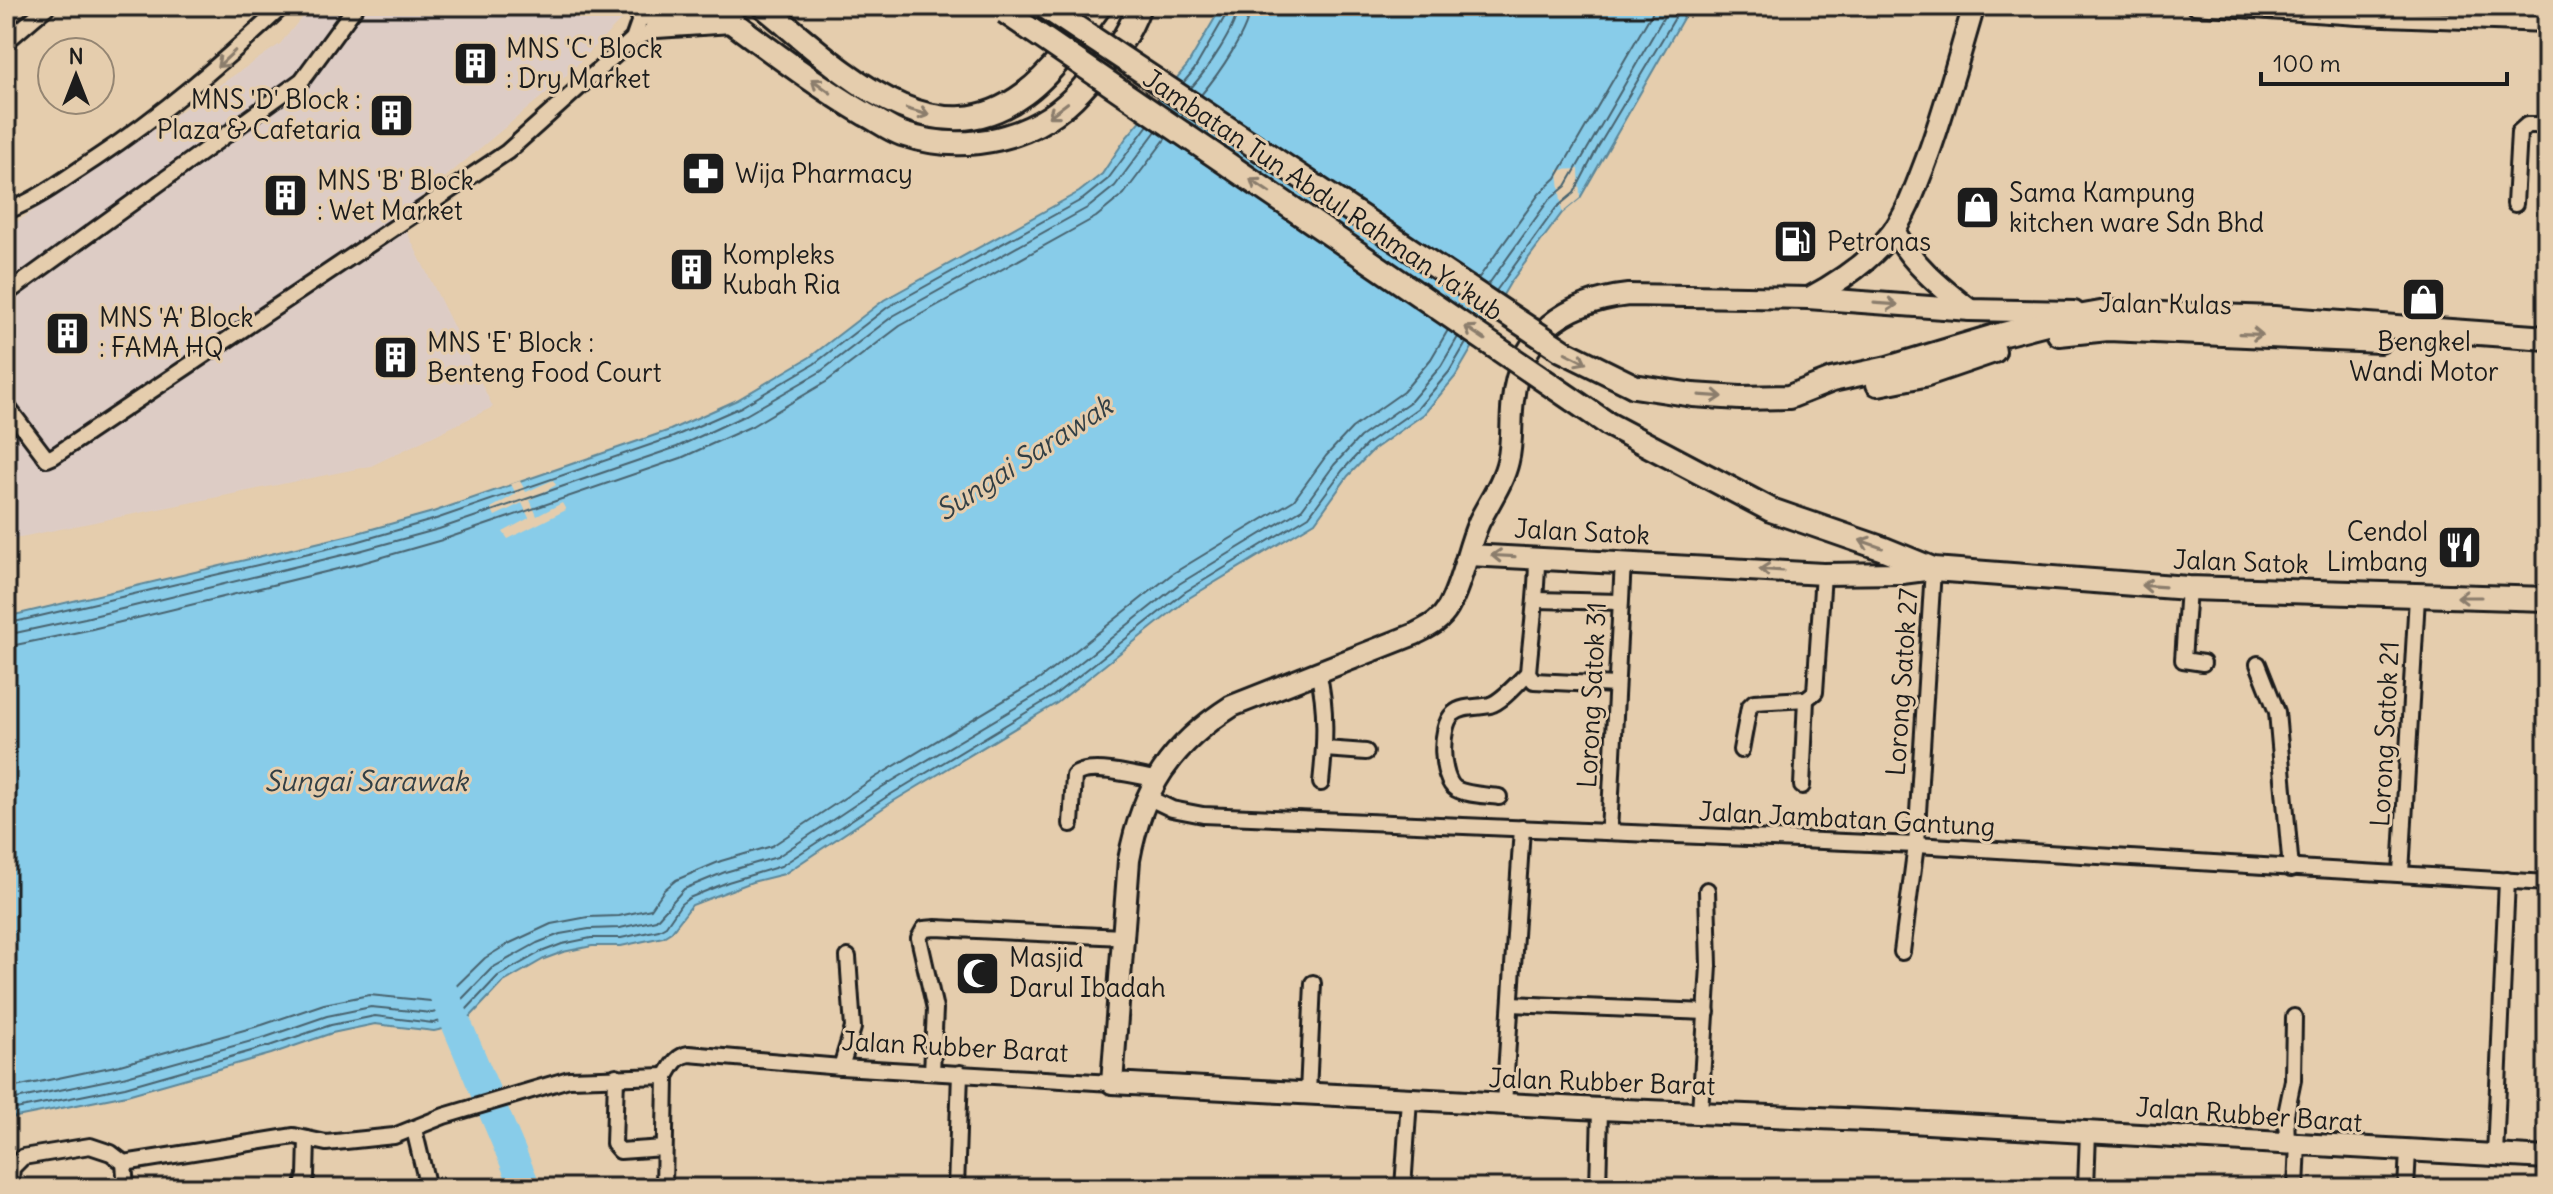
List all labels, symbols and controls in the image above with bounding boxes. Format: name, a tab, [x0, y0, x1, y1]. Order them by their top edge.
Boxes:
place label: MNS 'C' Block : Dry Market	[506, 32, 663, 95]
north arrow	[36, 36, 116, 116]
scale bar	[2261, 36, 2507, 86]
building icon: MNS 'C' Block : Dry Market	[451, 40, 499, 88]
text: N	[68, 42, 84, 70]
text: 100 m	[2273, 48, 2341, 78]
one-way arrow	[216, 50, 236, 68]
street label: Jambatan Tun Abdul Rahman Ya'kub	[1137, 62, 1509, 328]
one-way arrow	[810, 77, 832, 94]
place label: MNS 'D' Block : Plaza & Cafetaria	[157, 83, 361, 146]
building icon: MNS 'D' Block : Plaza & Cafetaria	[368, 91, 416, 139]
one-way arrow	[1048, 101, 1069, 118]
one-way arrow	[905, 106, 930, 120]
pharmacy icon: Wija Pharmacy	[680, 150, 728, 198]
place label: Wija Pharmacy	[735, 157, 913, 190]
place label: MNS 'B' Block : Wet Market	[317, 164, 474, 227]
building icon: MNS 'B' Block : Wet Market	[262, 172, 310, 220]
place label: Sama Kampung kitchen ware Sdn Bhd	[2009, 176, 2264, 239]
one-way arrow	[1249, 178, 1272, 194]
shop icon: Sama Kampung kitchen ware Sdn Bhd	[1954, 184, 2002, 232]
fuel station icon: Petronas	[1772, 218, 1820, 266]
place label: Petronas	[1827, 225, 1931, 258]
place label: Kompleks Kubah Ria	[722, 238, 841, 301]
building icon: Kompleks Kubah Ria	[667, 246, 715, 294]
shop icon: Bengkel Wandi Motor	[2400, 275, 2448, 323]
street label: Jalan Kulas	[2098, 286, 2232, 321]
one-way arrow	[1872, 297, 1899, 312]
place label: MNS 'A' Block : FAMA HQ	[99, 301, 254, 364]
building icon: MNS 'A' Block : FAMA HQ	[44, 309, 92, 357]
one-way arrow	[1464, 325, 1486, 341]
place label: Bengkel Wandi Motor	[2349, 325, 2499, 388]
place label: MNS 'E' Block : Benteng Food Court	[427, 326, 662, 389]
one-way arrow	[2237, 326, 2264, 341]
building icon: MNS 'E' Block : Benteng Food Court	[372, 334, 420, 382]
one-way arrow	[1563, 350, 1587, 366]
water label: Sungai Sarawak	[929, 387, 1121, 529]
one-way arrow	[1697, 389, 1724, 404]
street label: Jalan Satok	[1513, 511, 1651, 552]
place label: Cendol Limbang	[2326, 515, 2428, 578]
restaurant icon: Cendol Limbang	[2435, 523, 2483, 571]
one-way arrow	[1859, 536, 1884, 551]
street label: Jalan Satok	[2173, 543, 2309, 580]
one-way arrow	[1490, 548, 1517, 563]
one-way arrow	[1758, 563, 1785, 578]
one-way arrow	[2140, 578, 2167, 593]
street label: Lorong Satok 27	[1878, 587, 1925, 777]
one-way arrow	[2456, 589, 2483, 605]
street label: Lorong Satok 31	[1570, 601, 1613, 789]
street label: Lorong Satok 21	[2363, 640, 2406, 828]
water label: Sungai Sarawak	[264, 763, 470, 799]
street label: Jalan Jambatan Gantung	[1698, 794, 1996, 843]
place label: Masjid Darul Ibadah	[1009, 941, 1166, 1004]
mosque icon: Masjid Darul Ibadah	[954, 949, 1002, 997]
street label: Jalan Rubber Barat	[841, 1024, 1069, 1069]
street label: Jalan Rubber Barat	[1488, 1061, 1716, 1102]
street label: Jalan Rubber Barat	[2135, 1090, 2364, 1139]

